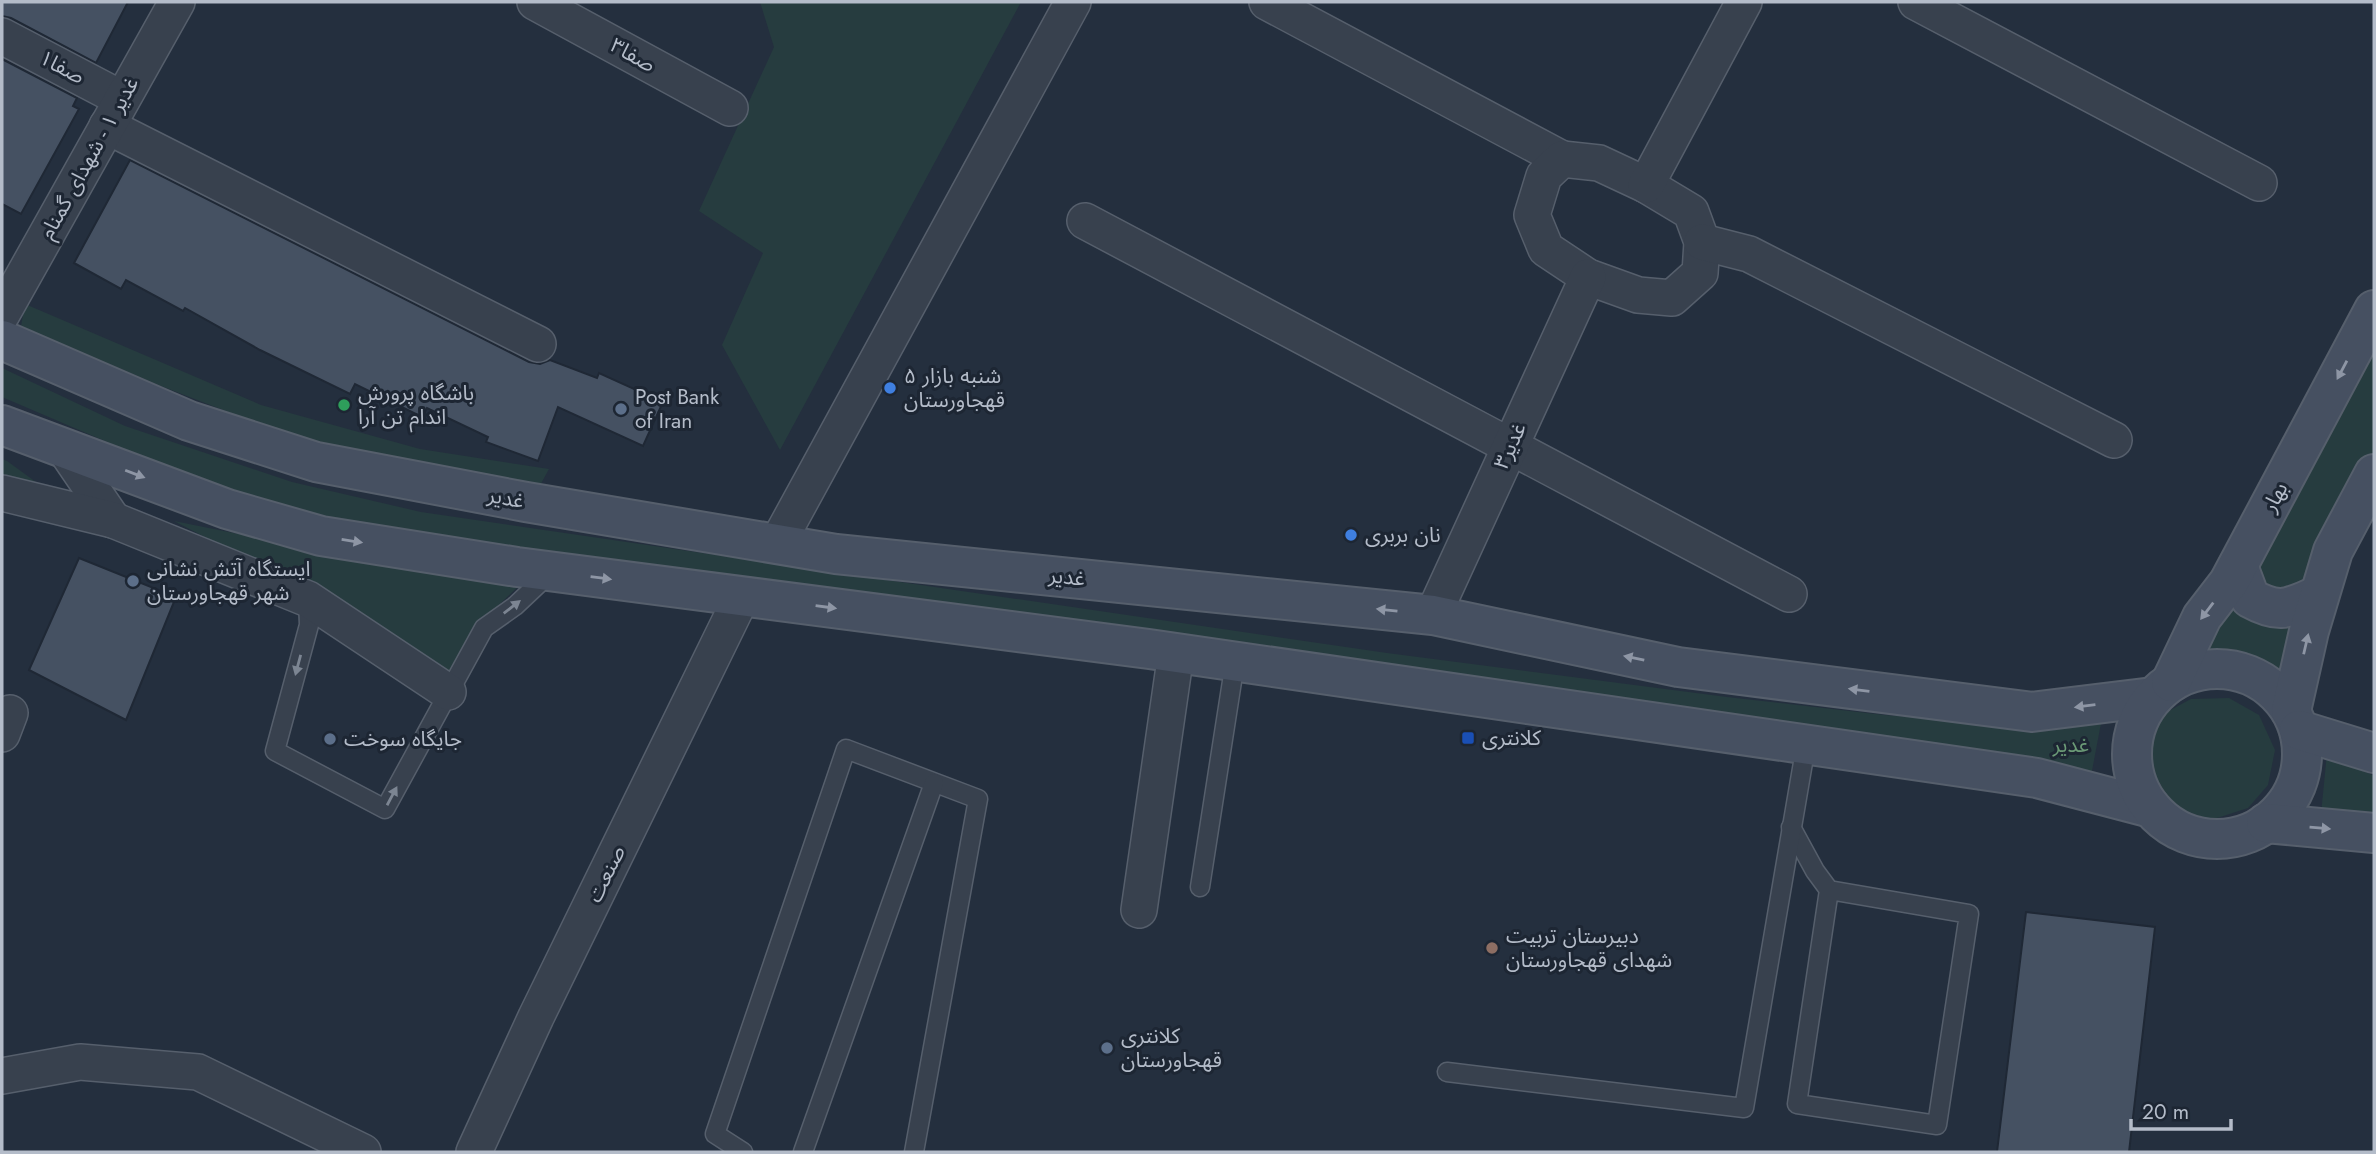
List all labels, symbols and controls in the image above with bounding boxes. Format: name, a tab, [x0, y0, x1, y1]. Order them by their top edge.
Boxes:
street label: صفا۳	[605, 30, 661, 80]
street label: صفا۱	[34, 43, 90, 91]
street label: غدیر ۱ - شهدای گمنام	[32, 71, 147, 245]
one-way arrow	[2337, 360, 2348, 380]
place label: ۵ شنبه بازار قهجاورستان	[904, 361, 1005, 415]
place label: باشگاه پرورش اندام تن آرا	[358, 378, 474, 433]
marker: ۵ شنبه بازار قهجاورستان	[882, 380, 898, 396]
place label: Post Bank of Iran	[635, 382, 720, 436]
marker: باشگاه پرورش اندام تن آرا	[336, 397, 352, 413]
marker: Post Bank of Iran	[613, 401, 629, 417]
street label: غدیر۳	[1486, 418, 1534, 474]
one-way arrow	[124, 469, 145, 480]
street label: بهار	[2254, 477, 2295, 518]
street label: غدیر	[484, 480, 527, 516]
place label: نان بربری	[1365, 520, 1441, 550]
marker: نان بربری	[1343, 527, 1359, 543]
one-way arrow	[341, 536, 363, 547]
place label: ایستگاه آتش نشانی شهر قهجاورستان	[147, 554, 310, 608]
street label: غدیر	[1046, 560, 1087, 594]
one-way arrow	[590, 572, 612, 583]
marker: ایستگاه آتش نشانی شهر قهجاورستان	[125, 573, 141, 589]
one-way arrow	[503, 599, 521, 614]
one-way arrow	[816, 602, 838, 613]
one-way arrow	[2200, 602, 2214, 620]
one-way arrow	[1376, 604, 1398, 615]
one-way arrow	[2300, 633, 2311, 655]
one-way arrow	[1623, 652, 1645, 663]
one-way arrow	[292, 655, 302, 676]
one-way arrow	[1848, 685, 1870, 696]
one-way arrow	[2074, 700, 2096, 711]
place label: کلانتری	[1482, 723, 1541, 753]
place label: جایگاه سوخت	[344, 724, 462, 754]
marker: کلانتری	[1460, 730, 1476, 746]
park label: غدیر	[2052, 730, 2089, 760]
marker: جایگاه سوخت	[322, 731, 338, 747]
one-way arrow	[386, 787, 398, 806]
one-way arrow	[2309, 823, 2331, 834]
street label: صنعت	[579, 840, 633, 908]
place label: دبیرستان تربیت شهدای قهجاورستان	[1506, 921, 1672, 975]
marker: دبیرستان تربیت شهدای قهجاورستان	[1484, 940, 1500, 956]
place label: کلانتری قهجاورستان	[1121, 1021, 1222, 1075]
marker: کلانتری قهجاورستان	[1099, 1040, 1115, 1056]
scale bar	[2131, 1088, 2231, 1132]
text: 20 m	[2142, 1097, 2189, 1127]

